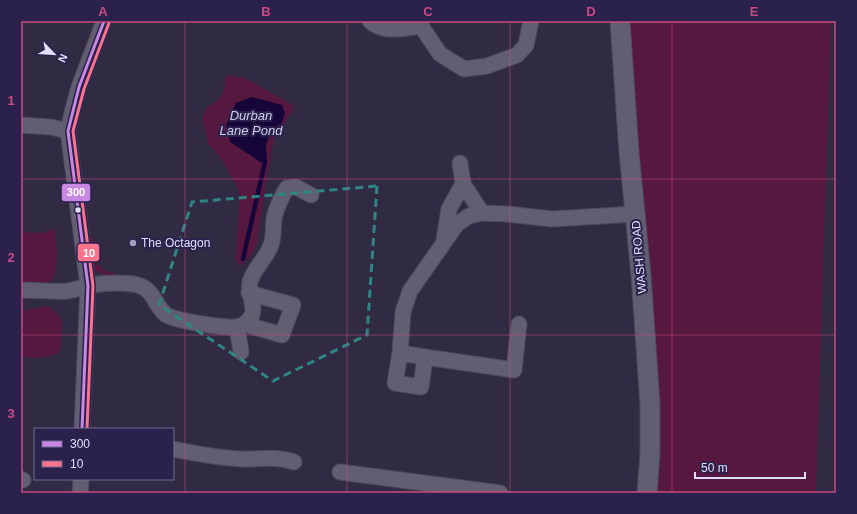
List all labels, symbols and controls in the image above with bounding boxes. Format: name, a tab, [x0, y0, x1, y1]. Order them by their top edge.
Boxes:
text: A	[98, 4, 108, 19]
text: B	[261, 4, 271, 19]
text: C	[423, 4, 433, 19]
text: D	[586, 4, 596, 19]
text: E	[750, 4, 759, 19]
north arrow	[34, 34, 74, 74]
text: N	[56, 52, 70, 64]
text: 1	[7, 93, 15, 108]
water label: Durban Lane Pond	[220, 108, 283, 138]
line badge: 300	[61, 183, 91, 202]
text: 300	[67, 186, 85, 198]
unlabelled marker	[73, 205, 83, 215]
street label: WASH ROAD	[629, 219, 649, 294]
place label: The Octagon	[141, 236, 210, 250]
marker: The Octagon	[128, 238, 138, 248]
line badge: 10	[77, 243, 100, 262]
text: 10	[83, 247, 95, 259]
text: 2	[7, 250, 15, 265]
text: 3	[7, 406, 15, 421]
legend	[34, 428, 174, 480]
text: 300	[70, 437, 90, 451]
scale bar	[695, 454, 805, 480]
text: 10	[70, 457, 84, 471]
text: 50 m	[701, 461, 728, 475]

